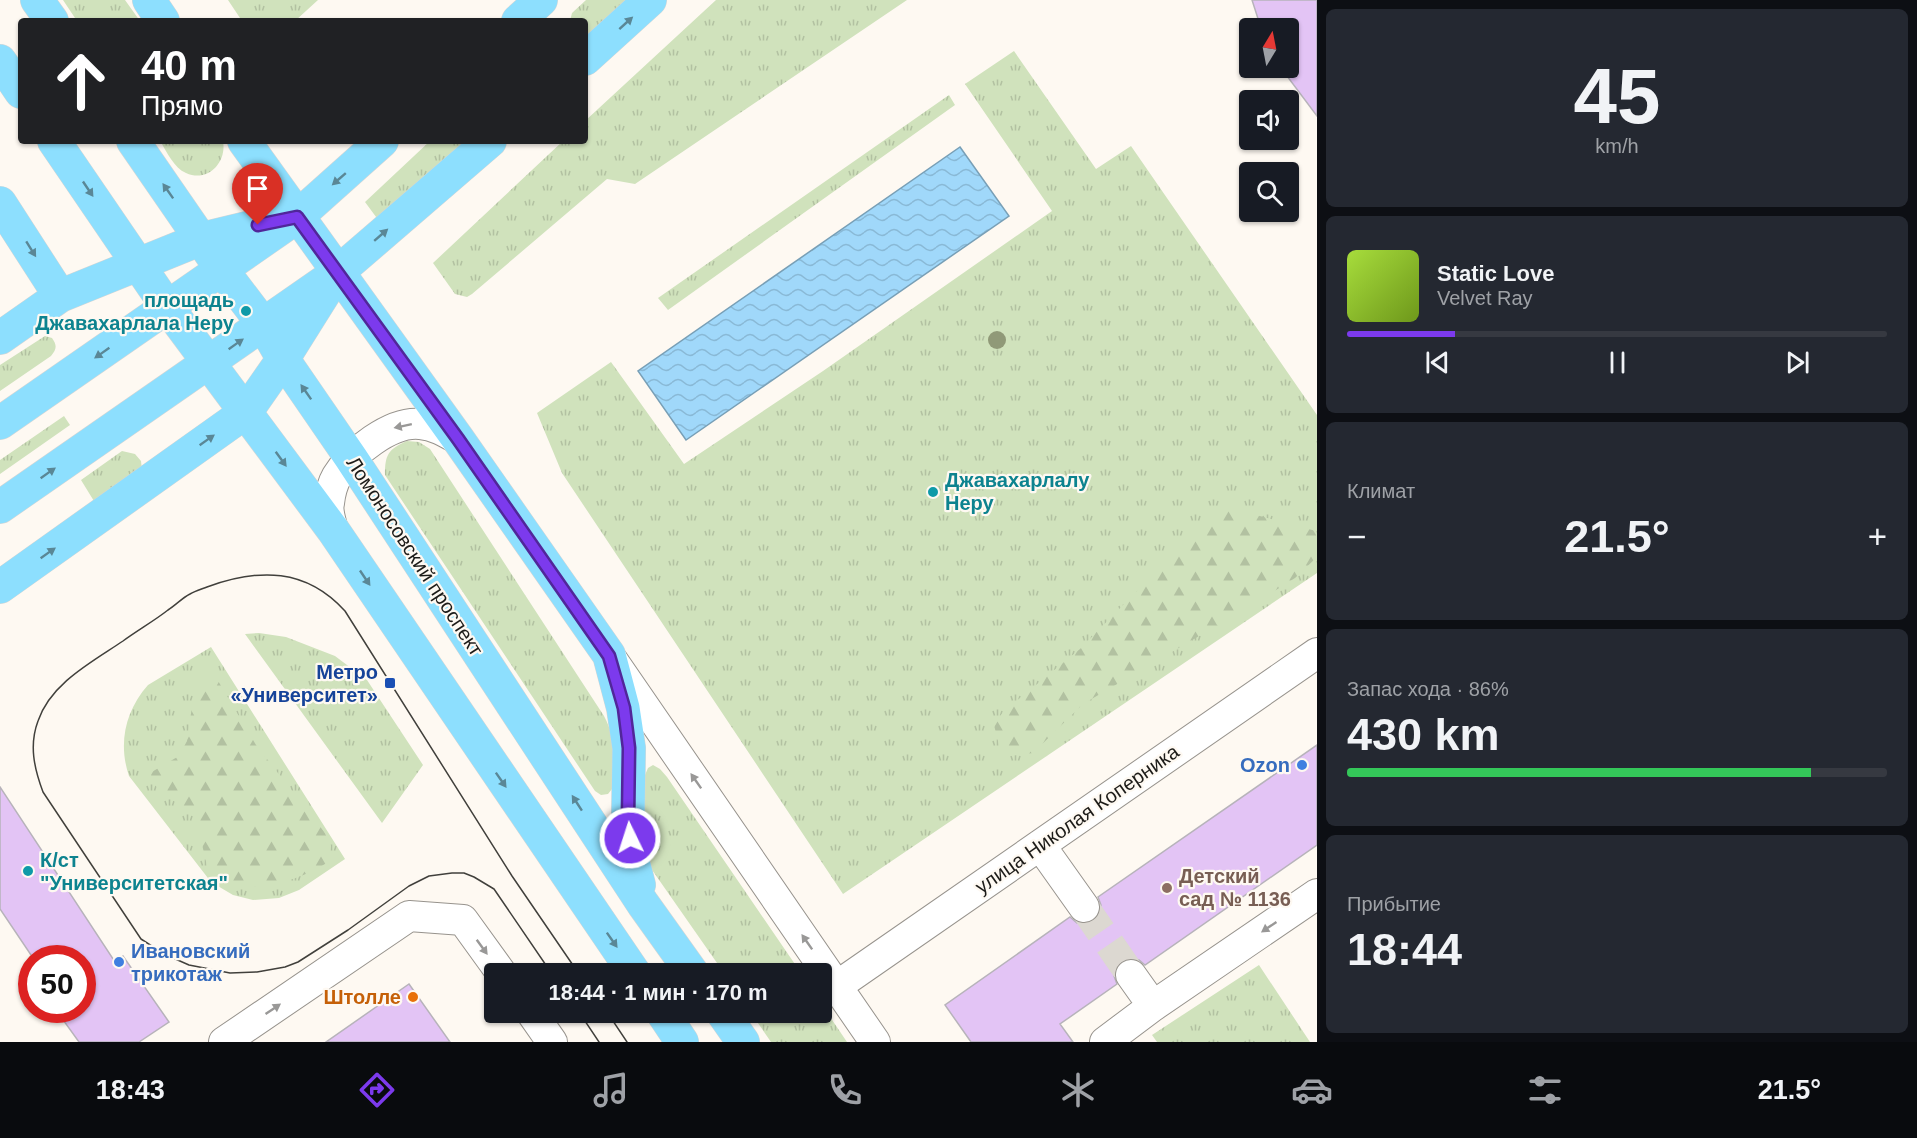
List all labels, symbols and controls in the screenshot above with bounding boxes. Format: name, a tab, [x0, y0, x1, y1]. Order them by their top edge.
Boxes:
one-way arrow	[619, 16, 633, 30]
north arrow	[1239, 18, 1299, 78]
map controls	[1239, 18, 1299, 222]
icon: ahead	[42, 42, 120, 120]
text: 40 m	[141, 42, 237, 89]
text: 45	[1574, 52, 1660, 140]
button: sound	[1239, 90, 1299, 150]
text: Прямо	[141, 91, 223, 121]
text: km/h	[1595, 135, 1639, 157]
button: search	[1239, 162, 1299, 222]
pin	[232, 163, 283, 225]
icon: arrive	[241, 172, 274, 205]
one-way arrow	[332, 172, 347, 185]
one-way arrow	[82, 181, 94, 197]
one-way arrow	[162, 183, 174, 199]
one-way arrow	[373, 228, 389, 241]
one-way arrow	[25, 241, 36, 257]
text: Static Love	[1437, 261, 1554, 286]
text: Velvet Ray	[1437, 287, 1533, 309]
place label: площадь Джавахарлала Неру	[35, 289, 235, 334]
marker: площадь Джавахарлала Неру	[239, 304, 253, 318]
one-way arrow	[227, 338, 243, 350]
icon: previous	[1421, 346, 1454, 379]
icon: pause	[1601, 346, 1634, 379]
icon: next	[1781, 346, 1814, 379]
one-way arrow	[95, 347, 111, 359]
one-way arrow	[301, 384, 312, 400]
one-way arrow	[394, 422, 413, 432]
one-way arrow	[198, 434, 214, 446]
one-way arrow	[274, 451, 286, 466]
street label: Ломоносовский проспект	[342, 452, 488, 660]
one-way arrow	[40, 467, 56, 479]
place label: Джавахарлалу Неру	[945, 469, 1090, 514]
text: Климат	[1347, 480, 1415, 502]
marker: Джавахарлалу Неру	[926, 485, 940, 499]
text: 21.5°	[1564, 511, 1670, 562]
text: −	[1347, 518, 1366, 555]
text: +	[1868, 518, 1887, 555]
one-way arrow	[39, 547, 55, 559]
one-way arrow	[359, 570, 371, 586]
place label: Метро «Университет»	[230, 661, 378, 706]
marker: Метро «Университет»	[383, 676, 397, 690]
text: Запас хода · 86%	[1347, 678, 1509, 700]
text: 430 km	[1347, 709, 1500, 760]
street label: улица Николая Коперника	[971, 740, 1184, 898]
place label: Ozon	[1240, 754, 1290, 776]
marker: Ozon	[1295, 758, 1309, 772]
one-way arrow	[496, 771, 507, 788]
one-way arrow	[691, 773, 702, 789]
one-way arrow	[571, 795, 583, 811]
position arrow	[598, 806, 662, 870]
place label: К/ст "Университетская"	[40, 849, 228, 894]
marker: К/ст "Университетская"	[21, 864, 35, 878]
place label: Детский сад № 1136	[1179, 865, 1291, 910]
marker: Детский сад № 1136	[1160, 881, 1174, 895]
text: Прибытие	[1347, 893, 1441, 915]
one-way arrow	[1261, 921, 1277, 933]
text: 18:44	[1347, 924, 1462, 975]
one-way arrow	[606, 932, 618, 948]
one-way arrow	[801, 934, 813, 950]
one-way arrow	[476, 939, 488, 954]
place label: Ивановский трикотаж	[131, 940, 250, 985]
speed limit sign: 50	[18, 945, 96, 1023]
marker: Ивановский трикотаж	[112, 955, 126, 969]
text: 18:44 · 1 мин · 170 m	[548, 980, 768, 1005]
place label: Штолле	[323, 986, 401, 1008]
marker: Штолле	[406, 990, 420, 1004]
one-way arrow	[264, 1003, 280, 1015]
icon: directions	[356, 1069, 398, 1111]
icon: music	[590, 1069, 632, 1111]
icon: phone	[824, 1069, 866, 1111]
icon: climate	[1057, 1069, 1099, 1111]
icon: car	[1291, 1069, 1333, 1111]
icon: filters	[1524, 1069, 1566, 1111]
text: 18:43	[96, 1075, 165, 1105]
text: 21.5°	[1758, 1075, 1821, 1105]

